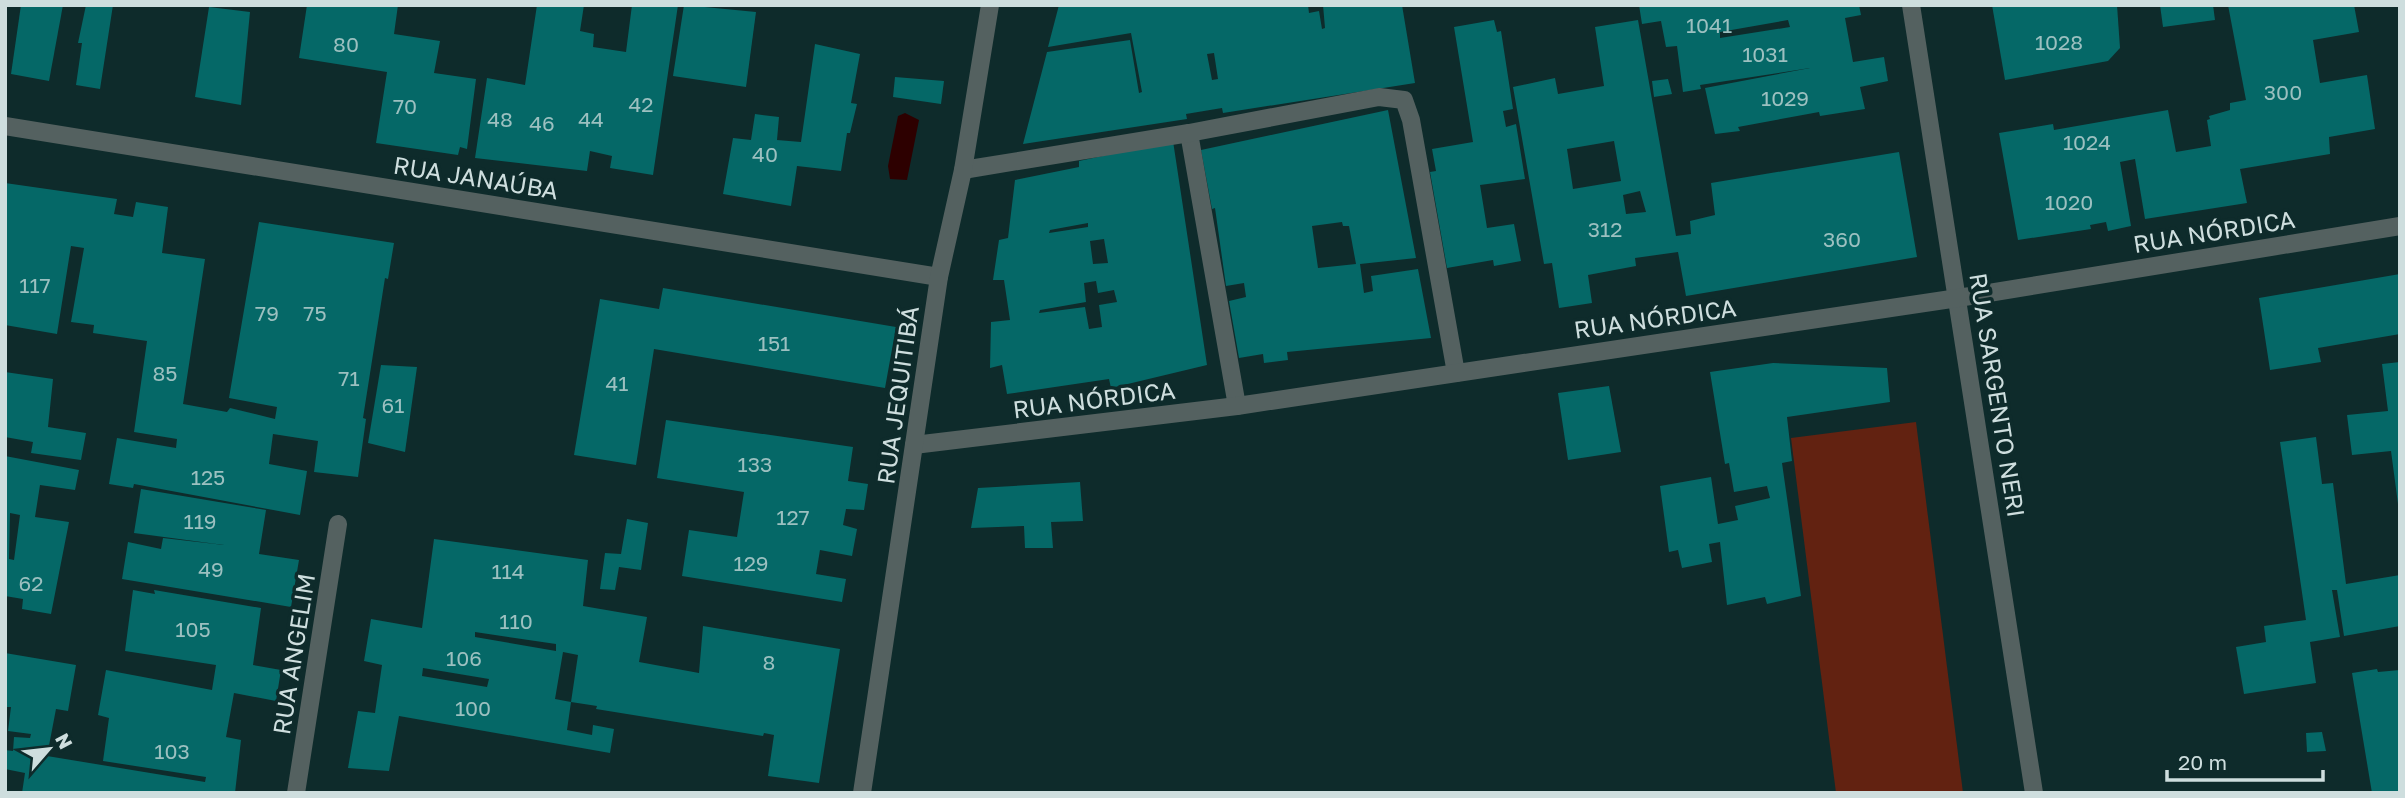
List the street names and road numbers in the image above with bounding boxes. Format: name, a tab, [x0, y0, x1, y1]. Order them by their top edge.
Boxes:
street label: RUA JANAÚBA	[392, 150, 560, 204]
street label: RUA NÓRDICA	[2131, 204, 2297, 258]
street label: RUA SARGENTO NERI	[1964, 271, 2032, 519]
street label: RUA NÓRDICA	[1572, 292, 1738, 344]
street label: RUA JEQUITIBÁ	[870, 304, 924, 486]
street label: RUA NÓRDICA	[1011, 375, 1177, 423]
street label: RUA ANGELIM	[266, 571, 320, 737]

